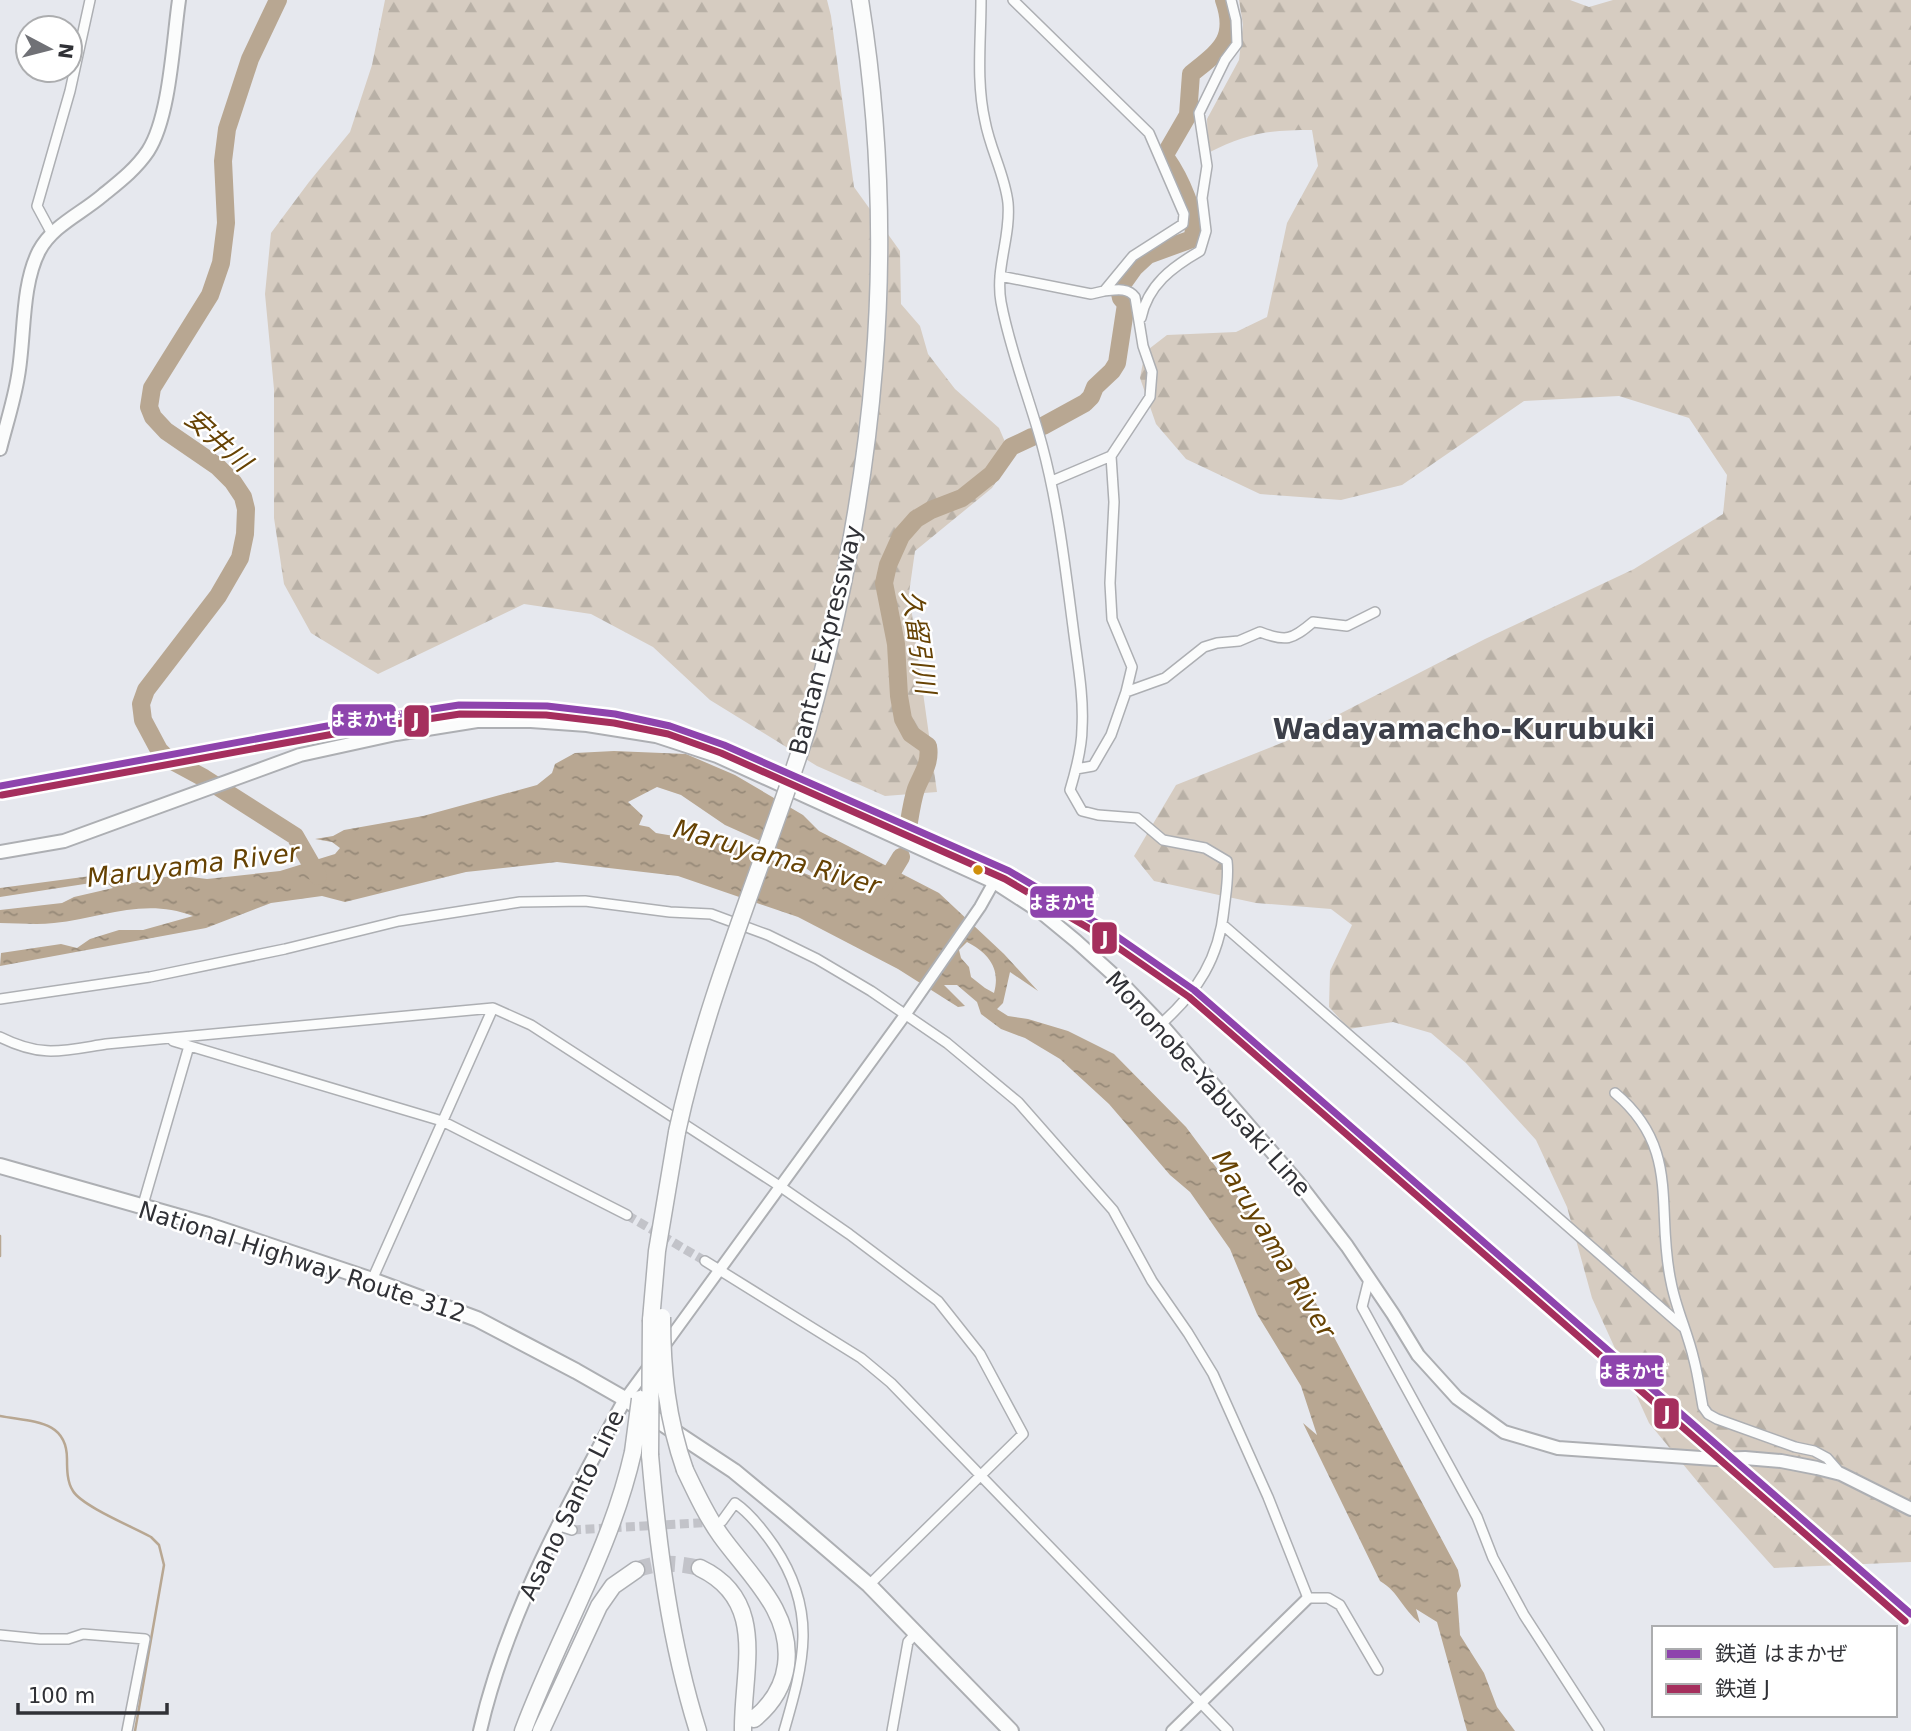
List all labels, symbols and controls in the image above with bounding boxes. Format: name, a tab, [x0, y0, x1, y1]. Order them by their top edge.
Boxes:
north arrow	[14, 14, 84, 84]
text: N	[54, 42, 78, 60]
water label: 安井川	[179, 403, 259, 479]
street label: Bantan Expressway	[784, 522, 868, 758]
water label: 久留引川	[897, 588, 942, 699]
line badge: はまかぜ	[331, 703, 397, 737]
line badge: J	[403, 704, 430, 738]
text: はまかぜ	[326, 708, 402, 730]
text: J	[410, 709, 420, 731]
district label: Wadayamacho-Kurubuki	[1273, 713, 1655, 746]
water label: Maruyama River	[670, 813, 886, 902]
water label: Maruyama River	[85, 837, 303, 893]
unlabelled marker	[971, 863, 985, 877]
line badge: はまかぜ	[1029, 885, 1095, 919]
text: はまかぜ	[1024, 891, 1100, 913]
line badge: J	[1091, 921, 1118, 955]
text: J	[1099, 927, 1109, 949]
street label: Mononobe-Yabusaki Line	[1100, 966, 1316, 1202]
water label: Maruyama River	[1206, 1145, 1343, 1345]
street label: National Highway Route 312	[135, 1196, 469, 1328]
line badge: はまかぜ	[1599, 1354, 1665, 1388]
text: はまかぜ	[1594, 1360, 1670, 1382]
line badge: J	[1653, 1397, 1680, 1430]
text: J	[1661, 1402, 1671, 1424]
street label: Asano Santo Line	[514, 1405, 630, 1605]
legend	[1652, 1626, 1897, 1717]
text: 鉄道 はまかぜ	[1715, 1642, 1848, 1666]
scale bar	[18, 1672, 166, 1716]
text: 鉄道 J	[1715, 1677, 1770, 1701]
text: 100 m	[28, 1684, 95, 1708]

